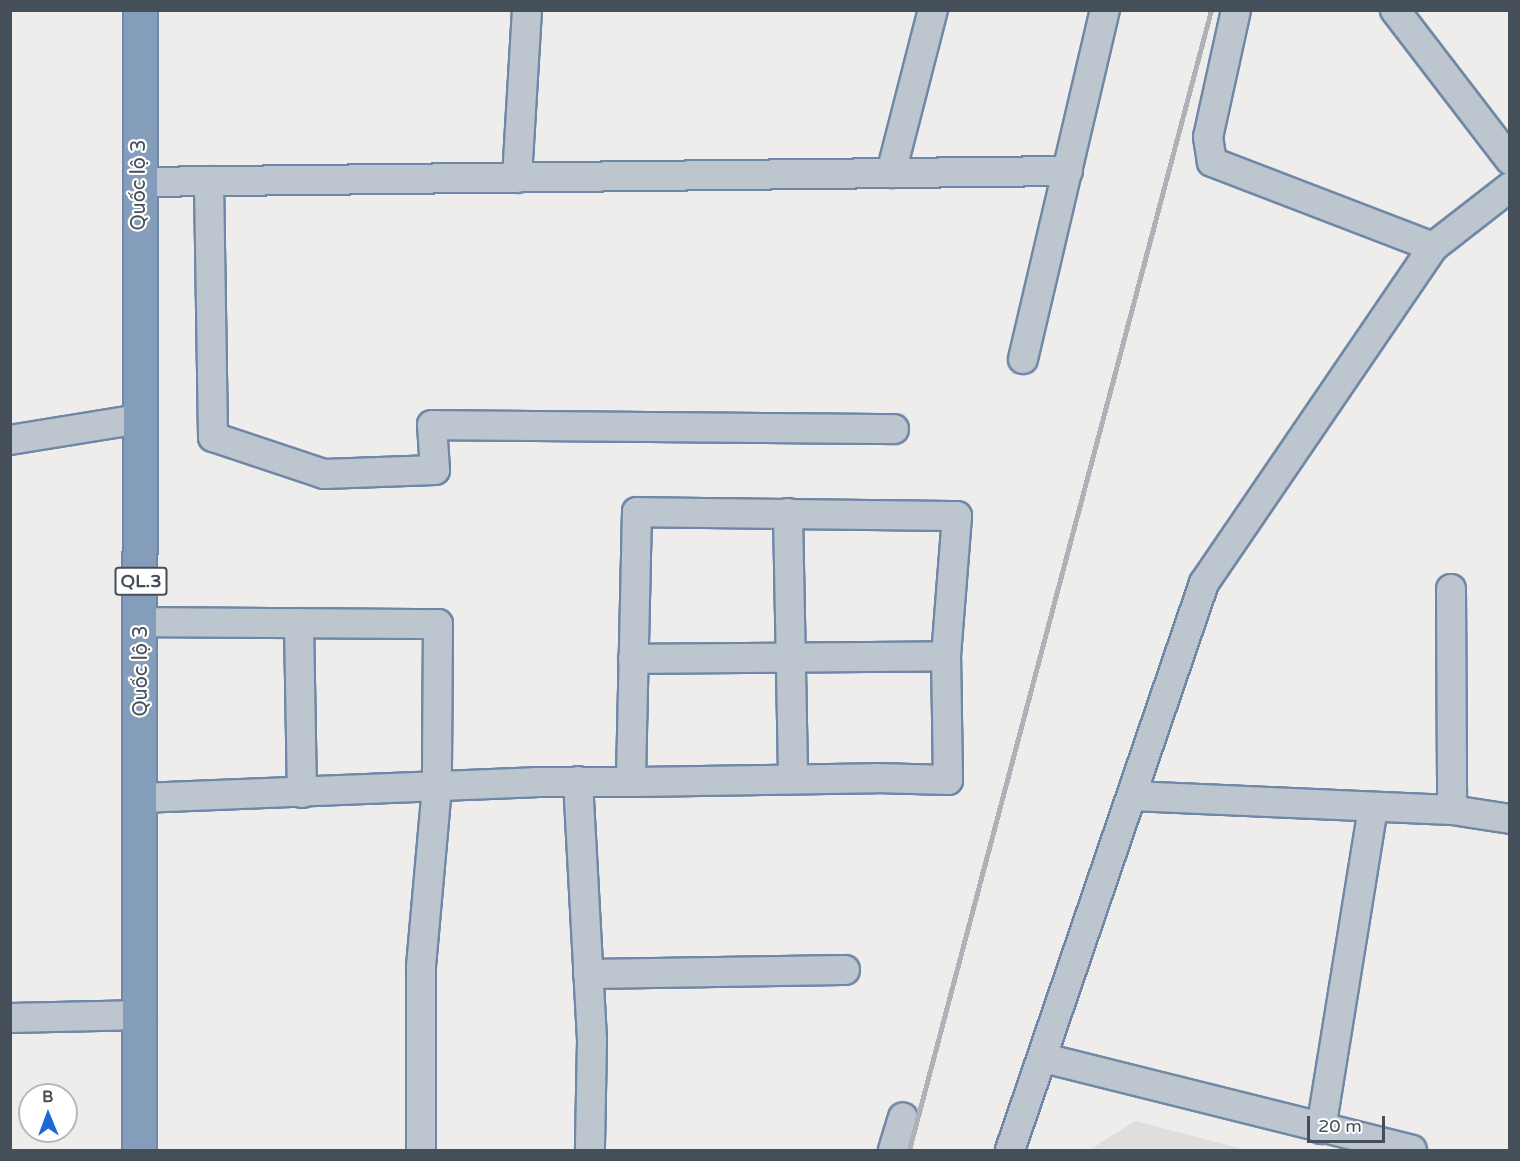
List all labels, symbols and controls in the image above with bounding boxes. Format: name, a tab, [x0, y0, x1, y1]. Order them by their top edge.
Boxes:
street label: Quốc lộ 3	[127, 139, 151, 231]
road number: QL.3	[114, 566, 168, 596]
street label: Quốc lộ 3	[129, 625, 153, 717]
north arrow	[18, 1083, 78, 1143]
text: B	[42, 1087, 53, 1107]
scale bar	[1310, 1104, 1388, 1142]
text: 20 m	[1318, 1115, 1362, 1137]

